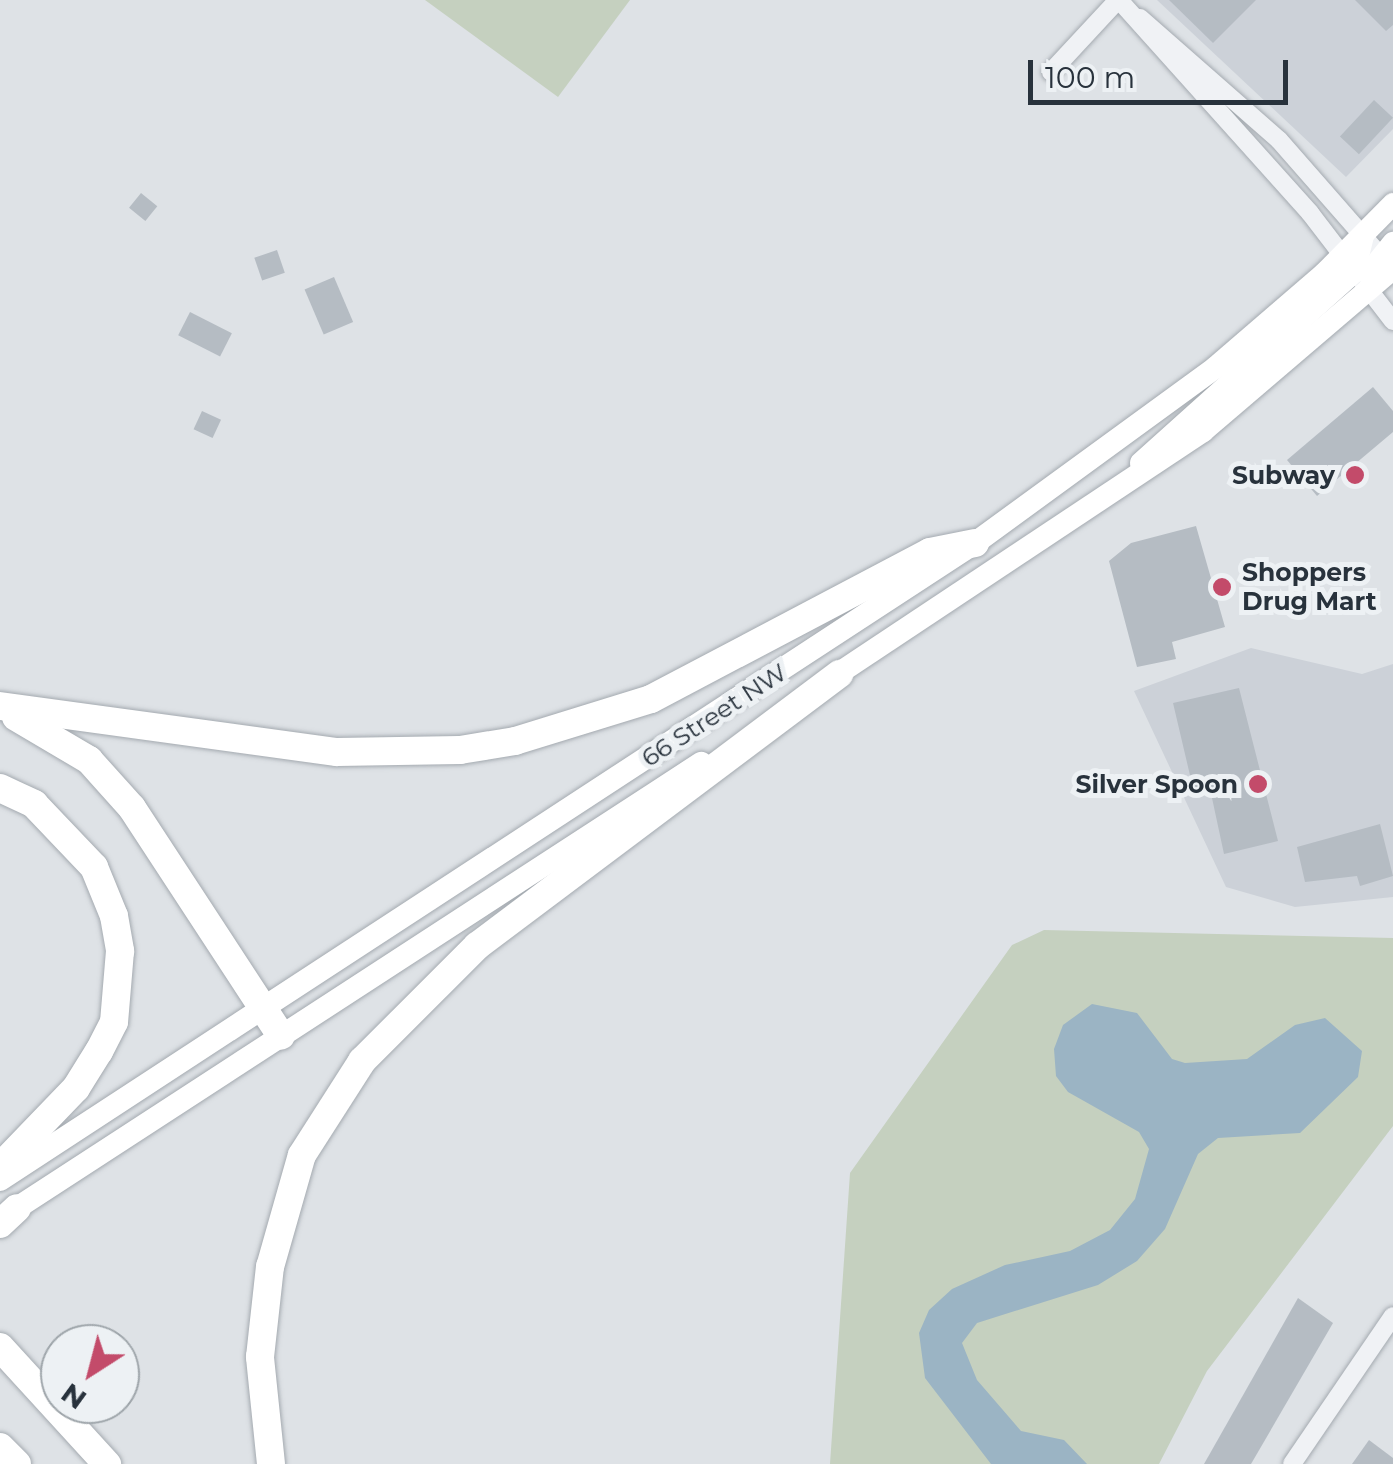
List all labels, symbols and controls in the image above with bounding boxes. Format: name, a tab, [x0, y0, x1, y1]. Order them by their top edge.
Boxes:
scale bar	[1033, 40, 1293, 102]
text: 100 m	[1045, 59, 1135, 96]
place label: Subway	[1232, 460, 1335, 490]
marker: Subway	[1344, 464, 1366, 486]
place label: Shoppers Drug Mart	[1242, 558, 1376, 617]
marker: Shoppers Drug Mart	[1211, 576, 1233, 598]
street label: 66 Street NW	[636, 657, 792, 773]
place label: Silver Spoon	[1076, 769, 1238, 799]
marker: Silver Spoon	[1247, 773, 1269, 795]
north arrow	[40, 1324, 140, 1424]
text: N	[54, 1376, 93, 1417]

